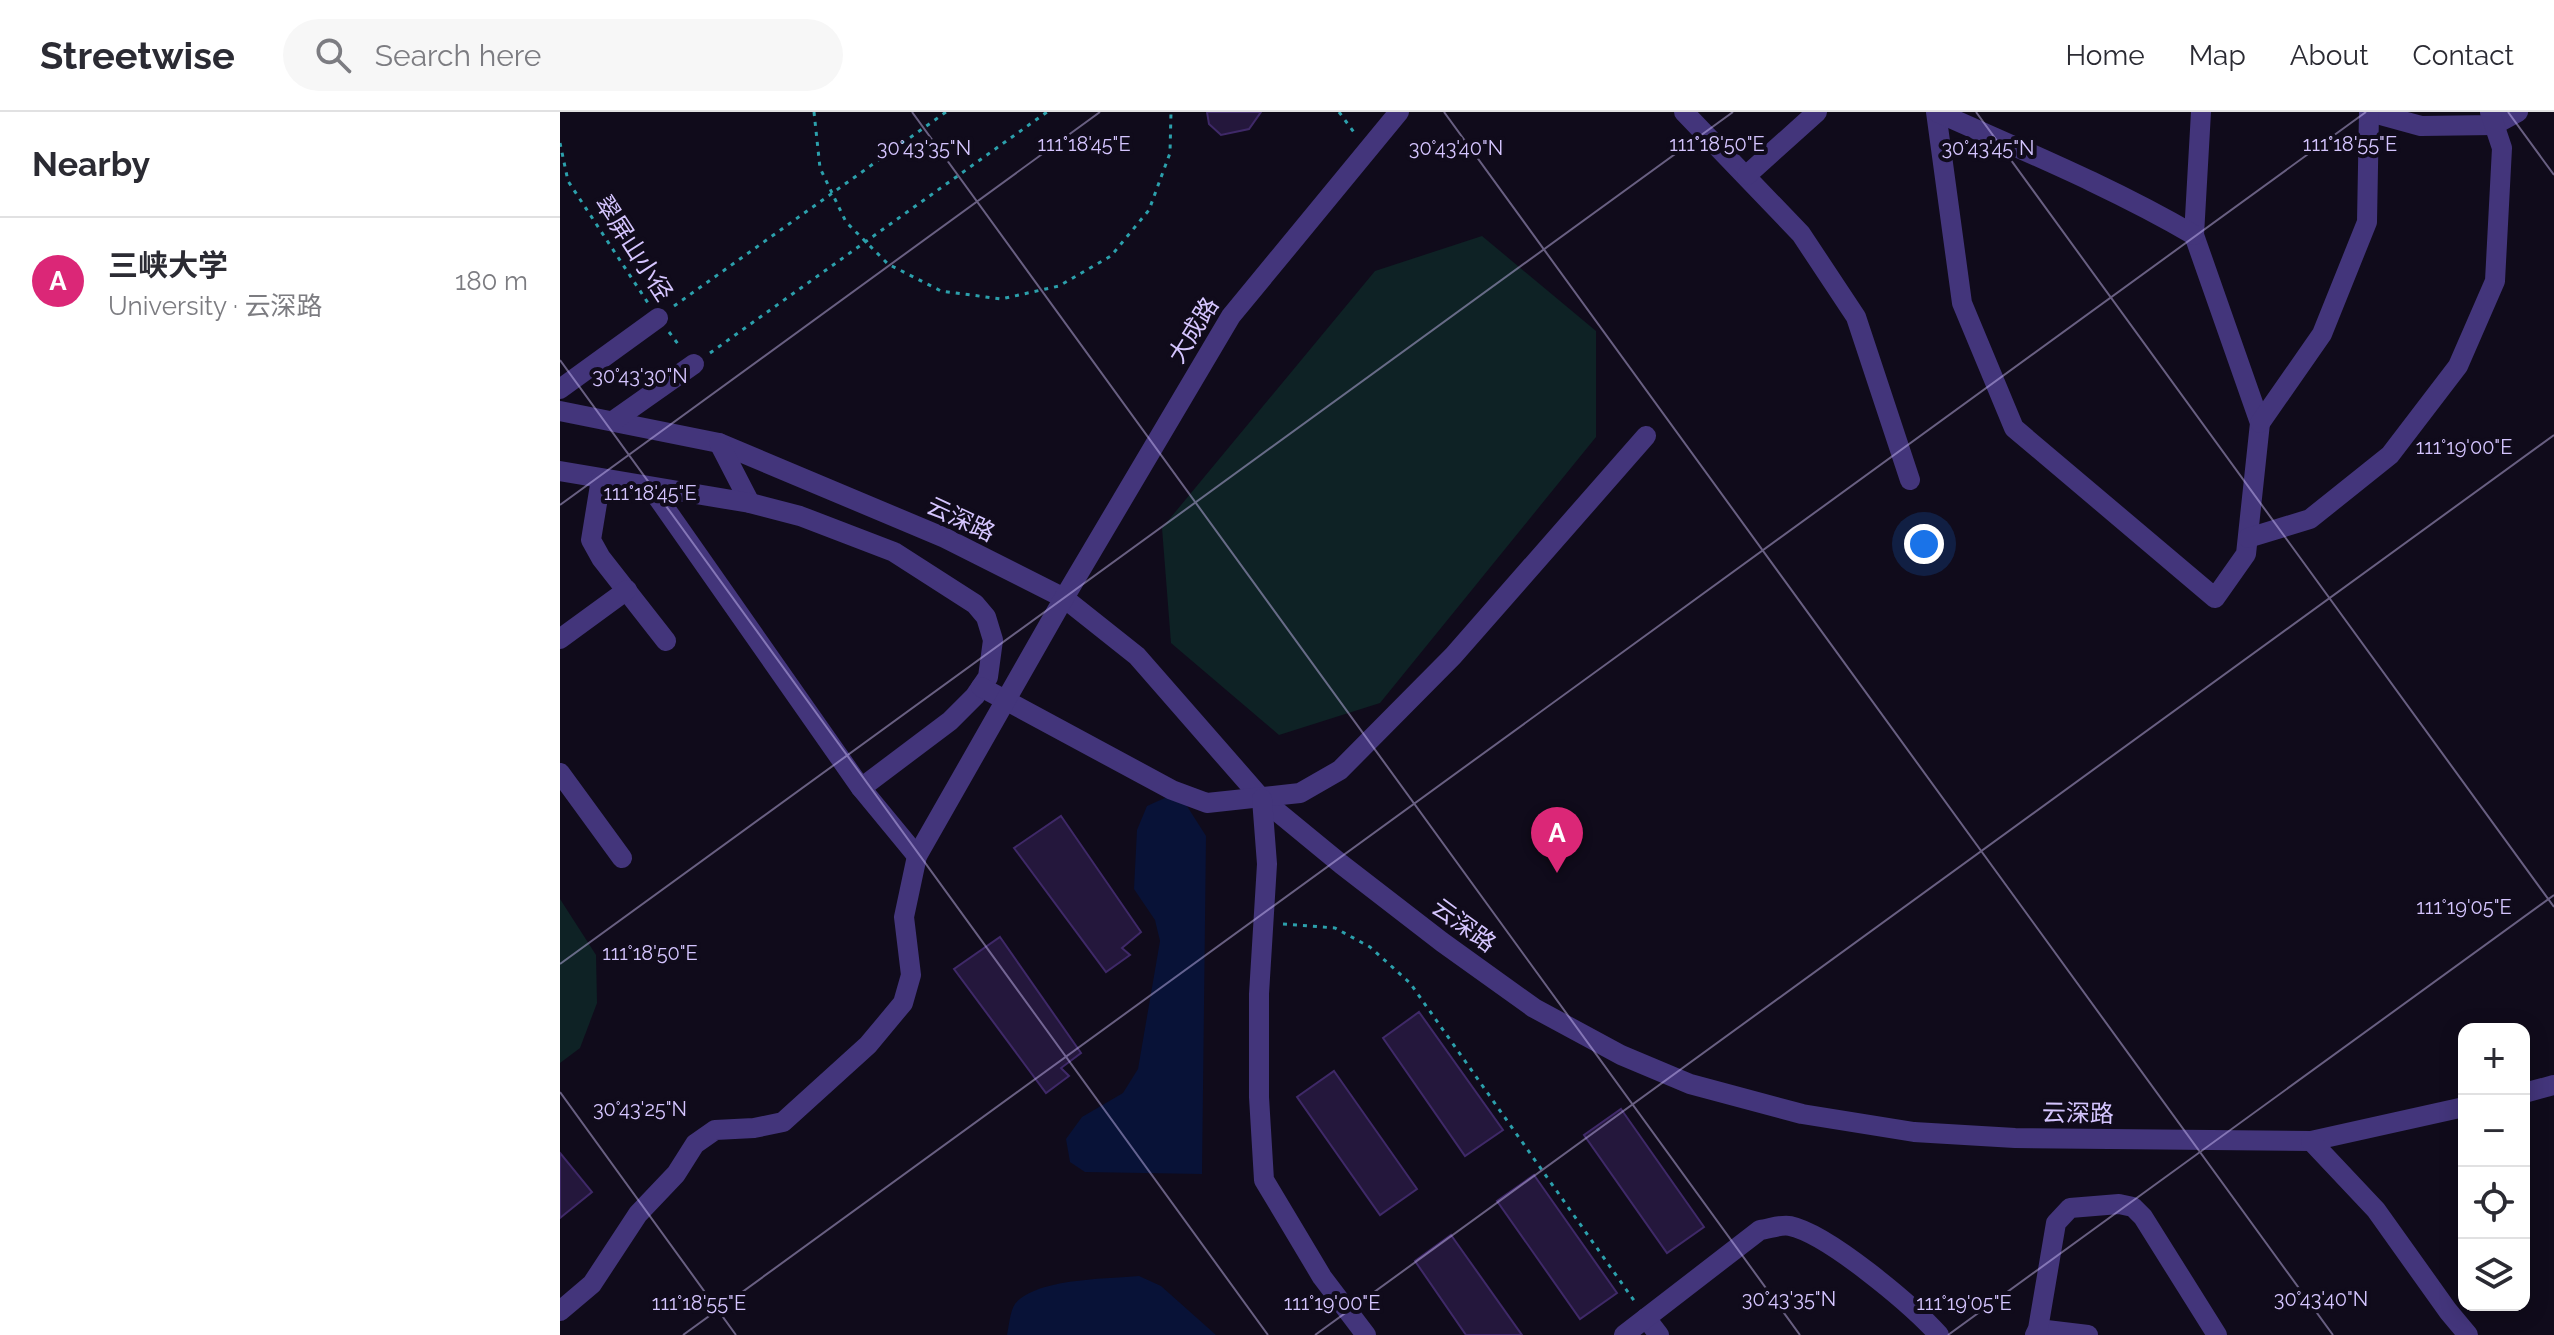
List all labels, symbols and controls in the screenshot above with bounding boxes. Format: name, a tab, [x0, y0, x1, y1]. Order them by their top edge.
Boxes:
search box	[283, 19, 843, 91]
text: Streetwise	[40, 33, 235, 78]
icon: search	[311, 33, 355, 77]
text: Search here	[375, 38, 541, 73]
text: Home	[2065, 39, 2145, 72]
text: Map	[2189, 39, 2246, 72]
text: About	[2290, 39, 2369, 72]
text: Contact	[2413, 39, 2514, 72]
text: 111°18'45"E	[1037, 132, 1131, 156]
text: 111°18'50"E	[1669, 132, 1765, 156]
text: 111°18'55"E	[2303, 132, 2397, 156]
text: 30°43'35"N	[877, 136, 971, 160]
text: 30°43'40"N	[1409, 136, 1503, 160]
text: 30°43'45"N	[1941, 136, 2035, 160]
text: Nearby	[32, 144, 150, 184]
street label: 翠屏山小径	[589, 190, 679, 306]
text: 三峡大学	[108, 248, 228, 283]
text: A	[49, 266, 67, 296]
text: 180 m	[455, 266, 528, 296]
text: University · 云深路	[108, 291, 323, 321]
street label: 大成路	[1162, 292, 1224, 368]
text: 30°43'30"N	[592, 364, 688, 388]
text: 111°19'00"E	[2416, 435, 2512, 459]
text: 111°18'45"E	[603, 481, 697, 505]
street label: 云深路	[922, 491, 1000, 547]
your location	[1904, 524, 1944, 564]
pin: A	[1531, 807, 1583, 873]
street label: 云深路	[1426, 892, 1502, 958]
text: 111°19'05"E	[2416, 895, 2512, 919]
text: 111°18'50"E	[602, 941, 698, 965]
map controls	[2458, 1023, 2530, 1311]
button: +	[2458, 1023, 2530, 1095]
button: −	[2458, 1095, 2530, 1167]
text: 30°43'25"N	[593, 1097, 687, 1121]
street label: 云深路	[2042, 1098, 2114, 1128]
button: locate	[2458, 1167, 2530, 1239]
button: layers	[2458, 1239, 2530, 1311]
text: 30°43'35"N	[1742, 1287, 1836, 1311]
text: 30°43'40"N	[2274, 1287, 2368, 1311]
text: 111°18'55"E	[652, 1291, 746, 1315]
text: 111°19'00"E	[1284, 1291, 1380, 1315]
text: 111°19'05"E	[1916, 1291, 2012, 1315]

